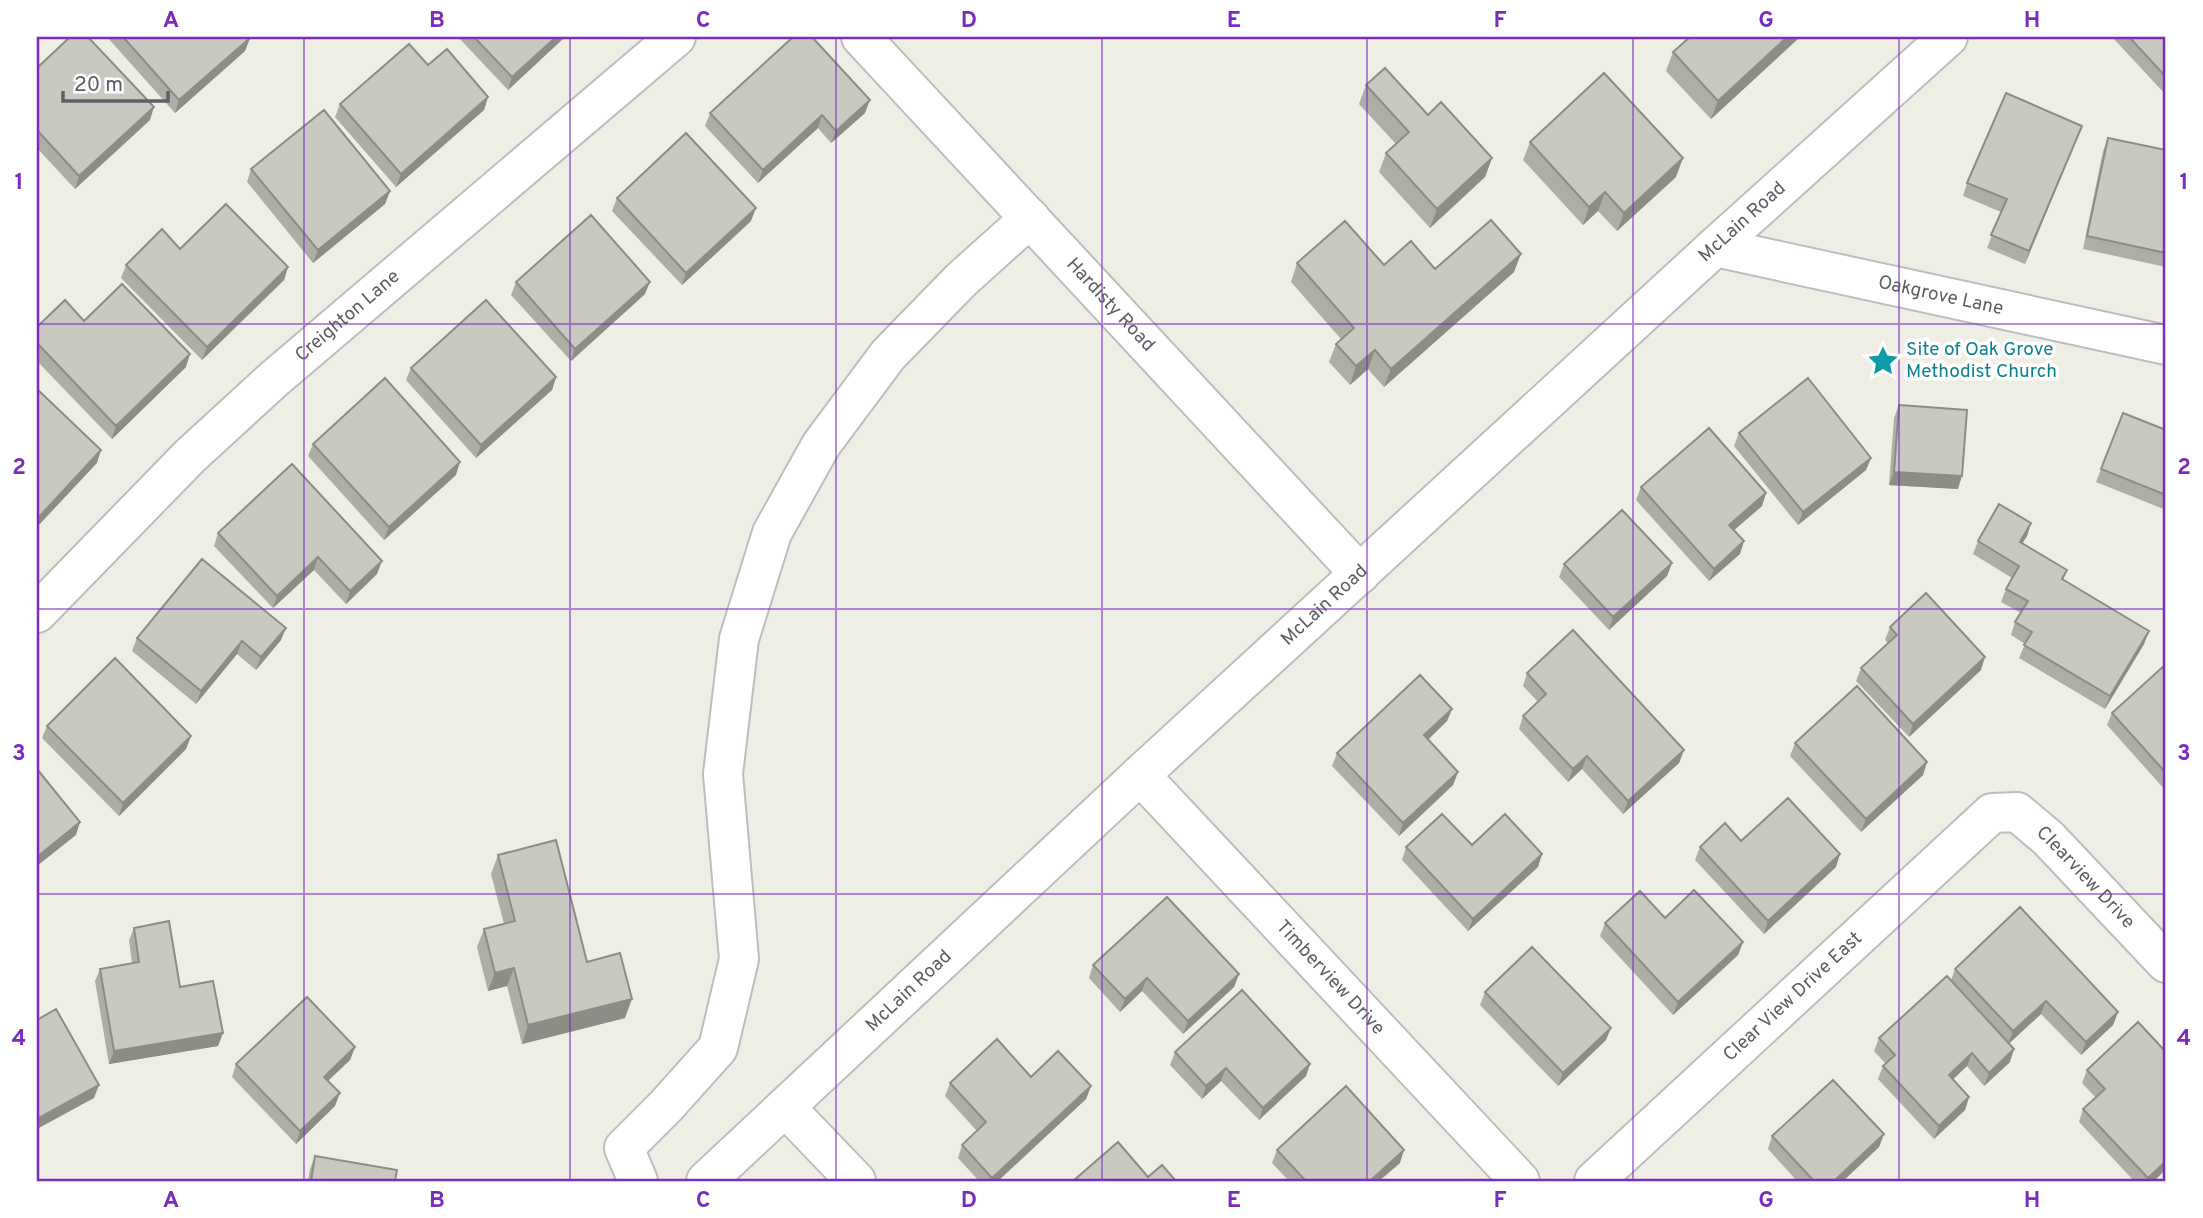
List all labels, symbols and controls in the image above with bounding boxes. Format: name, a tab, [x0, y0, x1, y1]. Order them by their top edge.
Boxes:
text: A	[163, 7, 179, 36]
text: B	[429, 7, 445, 36]
text: C	[696, 7, 710, 36]
text: D	[961, 7, 977, 36]
text: E	[1227, 7, 1241, 36]
text: F	[1493, 7, 1507, 36]
text: G	[1758, 7, 1774, 36]
text: H	[2024, 7, 2040, 36]
scale bar	[63, 60, 168, 104]
text: 20 m	[74, 72, 123, 99]
text: 1	[14, 169, 24, 198]
text: 1	[2179, 169, 2189, 198]
street label: McLain Road	[1694, 177, 1791, 268]
street label: Hardisty Road	[1061, 253, 1160, 357]
street label: Creighton Lane	[290, 265, 405, 368]
street label: Oakgrove Lane	[1876, 271, 2006, 321]
place label: Site of Oak Grove Methodist Church	[1906, 338, 2057, 384]
place icon: Site of Oak Grove Methodist Church	[1866, 344, 1900, 378]
text: 2	[12, 454, 26, 483]
text: 2	[2177, 454, 2191, 483]
street label: McLain Road	[1276, 560, 1373, 651]
text: 3	[12, 740, 26, 769]
text: 3	[2177, 740, 2191, 769]
street label: Clearview Drive	[2031, 821, 2140, 934]
street label: Timberview Drive	[1270, 915, 1390, 1040]
street label: Clear View Drive East	[1718, 927, 1868, 1067]
street label: McLain Road	[861, 945, 957, 1037]
text: 4	[12, 1025, 26, 1054]
text: 4	[2177, 1025, 2191, 1054]
text: A	[163, 1187, 179, 1216]
text: B	[429, 1187, 445, 1216]
text: C	[696, 1187, 710, 1216]
text: D	[961, 1187, 977, 1216]
text: E	[1227, 1187, 1241, 1216]
text: F	[1493, 1187, 1507, 1216]
text: G	[1758, 1187, 1774, 1216]
text: H	[2024, 1187, 2040, 1216]

